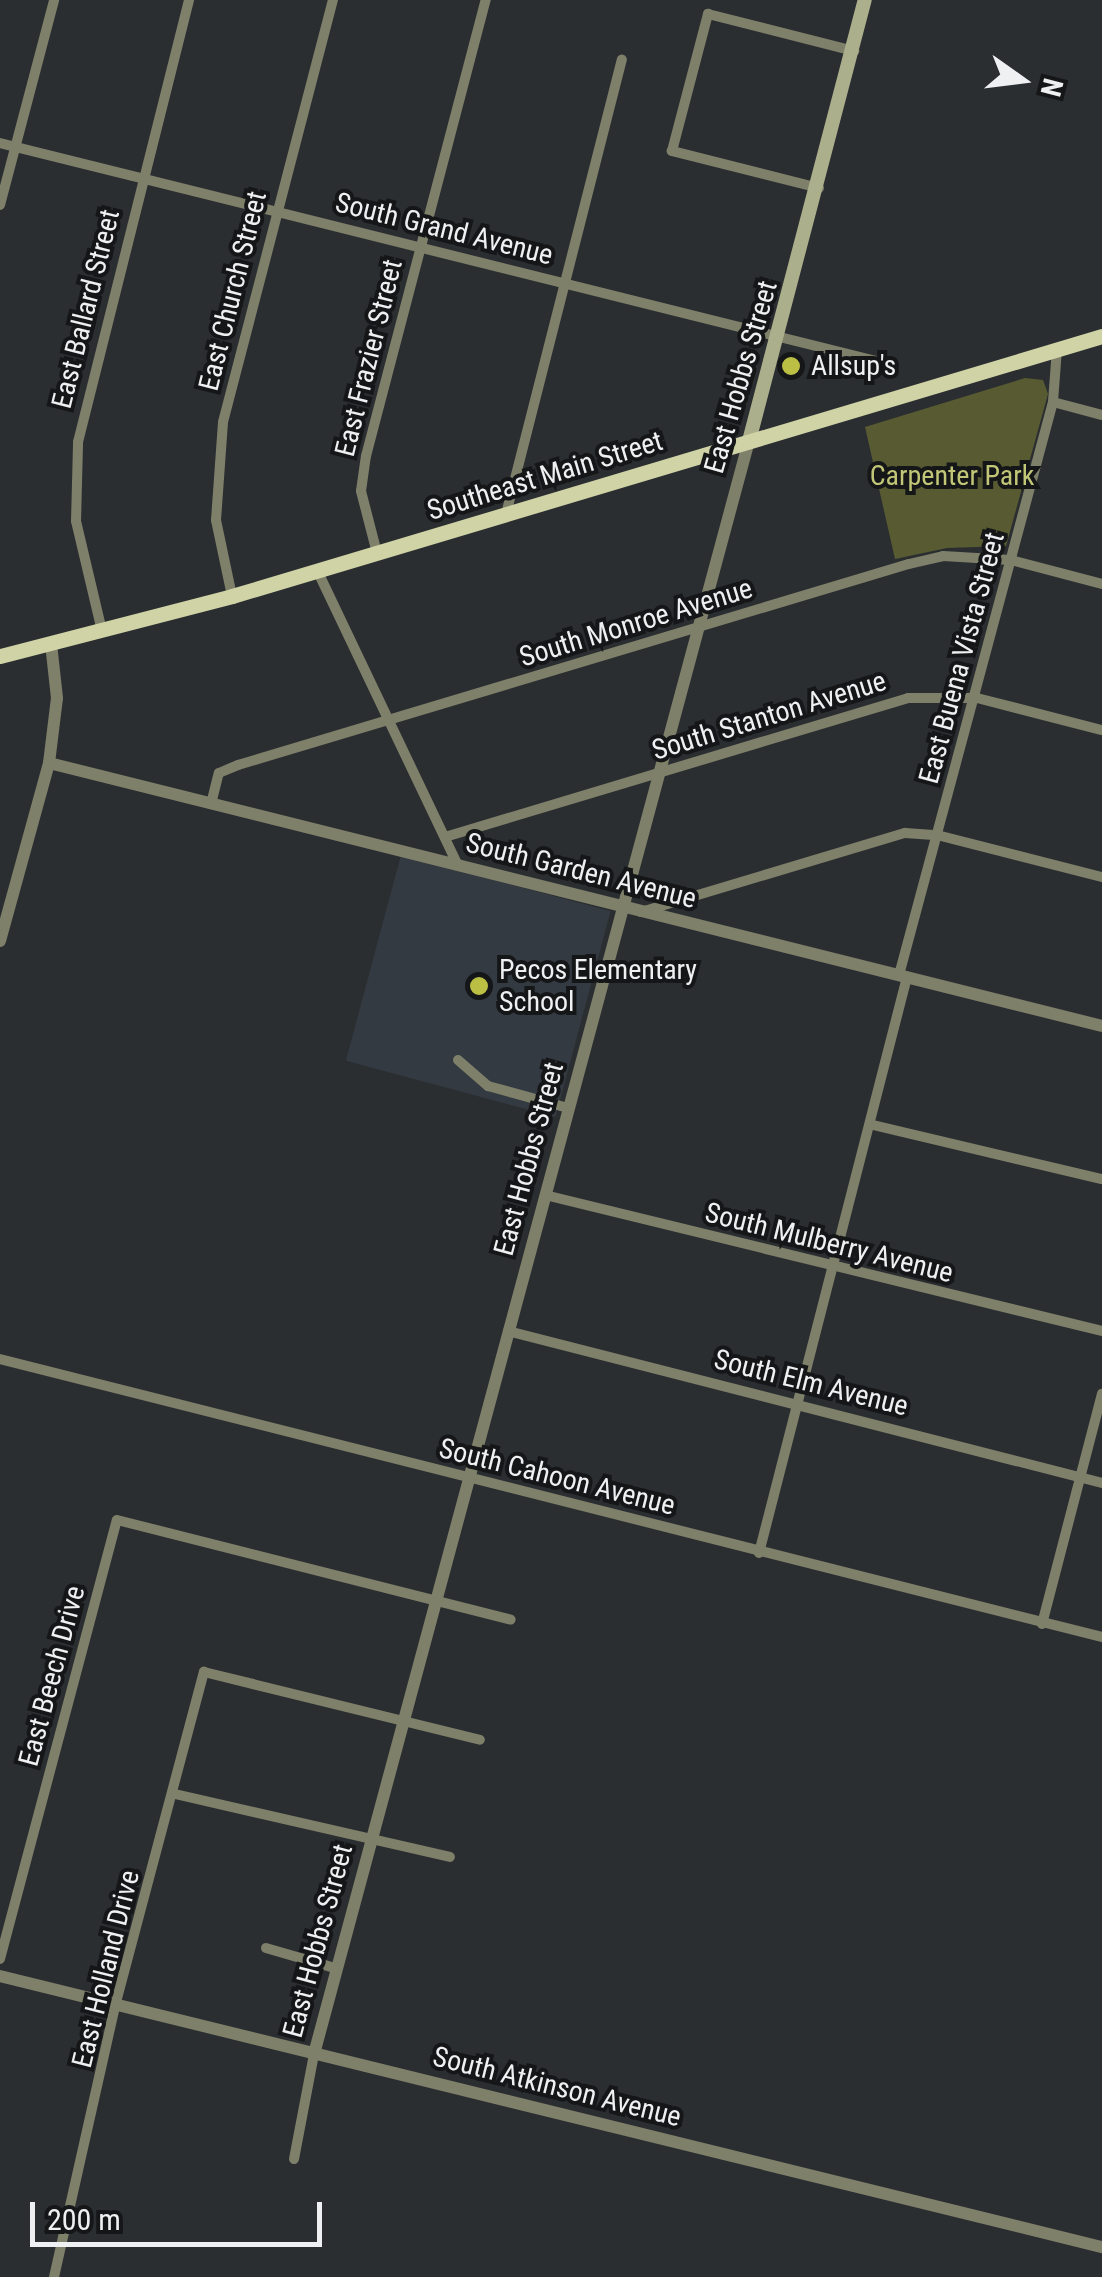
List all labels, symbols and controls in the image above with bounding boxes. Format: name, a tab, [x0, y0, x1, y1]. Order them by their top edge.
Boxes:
north arrow	[972, 30, 1072, 130]
text: N	[1034, 75, 1070, 100]
street label: South Grand Avenue	[332, 186, 556, 272]
street label: East Church Street	[192, 188, 274, 394]
street label: East Ballard Street	[45, 206, 127, 412]
street label: East Frazier Street	[328, 256, 410, 460]
street label: East Hobbs Street	[697, 277, 785, 477]
place label: Allsup's	[811, 349, 896, 383]
marker: Allsup's	[780, 355, 802, 377]
street label: Southeast Main Street	[423, 424, 667, 528]
park label: Carpenter Park	[870, 459, 1034, 493]
street label: East Buena Vista Street	[912, 529, 1012, 787]
street label: South Monroe Avenue	[516, 572, 756, 674]
street label: South Stanton Avenue	[648, 664, 890, 768]
street label: South Garden Avenue	[462, 826, 700, 916]
place label: Pecos Elementary School	[499, 953, 697, 1019]
marker: Pecos Elementary School	[468, 975, 490, 997]
street label: East Hobbs Street	[487, 1059, 571, 1259]
street label: South Mulberry Avenue	[702, 1196, 956, 1290]
street label: South Elm Avenue	[710, 1343, 912, 1423]
street label: South Cahoon Avenue	[436, 1431, 678, 1523]
street label: East Beech Drive	[12, 1582, 92, 1770]
street label: East Hobbs Street	[276, 1841, 360, 2041]
street label: East Holland Drive	[65, 1867, 147, 2071]
street label: South Atkinson Avenue	[429, 2040, 685, 2134]
scale bar	[35, 2182, 328, 2244]
text: 200 m	[47, 2202, 121, 2237]

